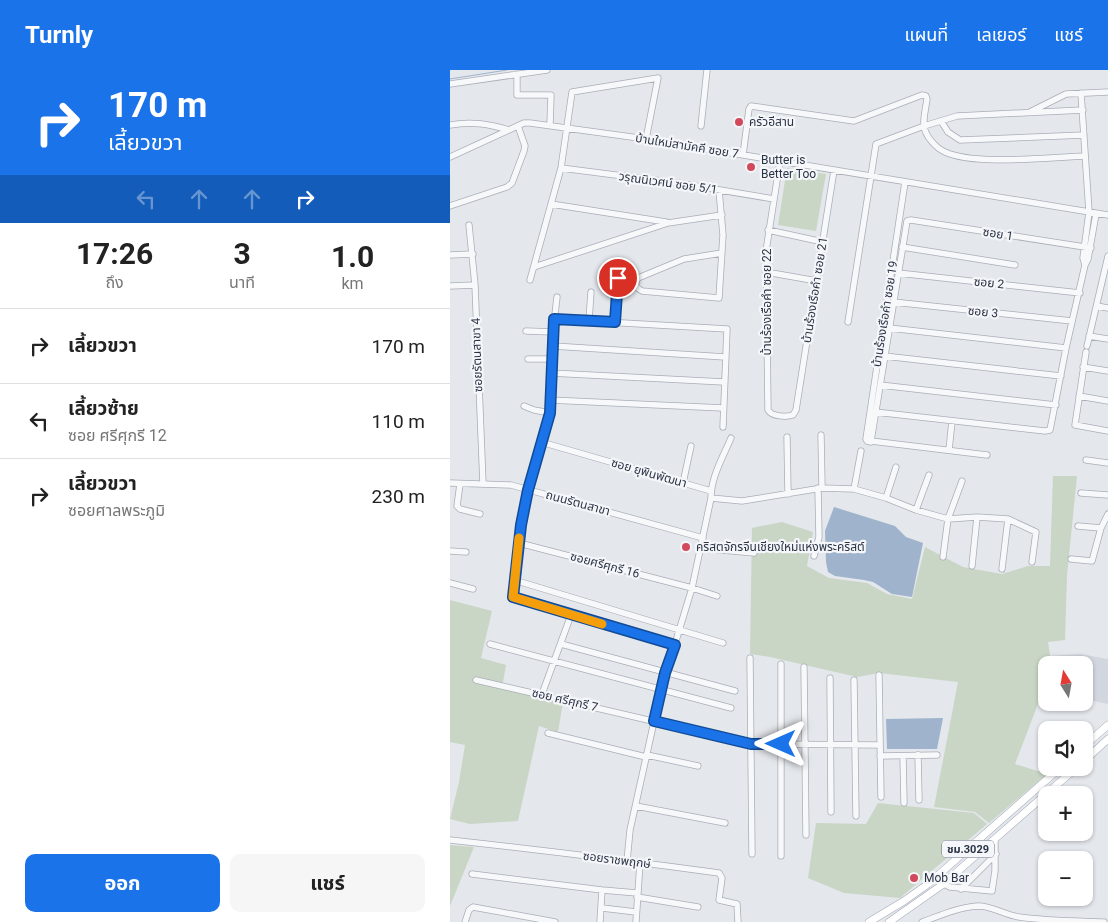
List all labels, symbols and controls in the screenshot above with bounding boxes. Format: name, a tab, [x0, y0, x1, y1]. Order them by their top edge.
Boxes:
text: Turnly	[25, 21, 93, 49]
text: แผนที่	[904, 24, 948, 45]
text: เลเยอร์	[976, 24, 1026, 45]
text: แชร์	[1054, 24, 1083, 45]
text: 170 m	[108, 85, 207, 126]
icon: right	[25, 90, 90, 155]
place label: ครัวอีสาน	[749, 115, 794, 129]
marker: ครัวอีสาน	[733, 116, 745, 128]
text: เลี้ยวขวา	[108, 130, 183, 155]
street label: บ้านใหม่สามัคคี ซอย 7	[634, 131, 740, 161]
place label: Butter is Better Too	[761, 153, 816, 181]
marker: Butter is Better Too	[745, 161, 757, 173]
street label: วรุณนิเวศน์ ซอย 5/1	[618, 169, 718, 197]
icon: left	[132, 185, 160, 213]
icon: ahead	[185, 185, 213, 213]
icon: ahead	[238, 185, 266, 213]
icon: right	[291, 185, 319, 213]
street label: ซอย 1	[982, 225, 1014, 243]
text: 17:26	[76, 236, 153, 271]
text: 3	[233, 236, 251, 271]
street label: บ้านร้องเรือคำ ซอย 21	[800, 236, 830, 344]
text: 1.0	[331, 239, 374, 274]
street label: บ้านร้องเรือคำ ซอย 22	[760, 248, 774, 356]
pin	[597, 257, 639, 299]
street label: บ้านร้องเรือคำ ซอย 19	[870, 260, 900, 368]
icon: arrive	[604, 264, 632, 292]
text: ถึง	[105, 273, 124, 292]
text: นาที	[229, 273, 255, 292]
text: km	[341, 274, 364, 293]
street label: ซอย 2	[973, 274, 1005, 292]
street label: ซอย 3	[967, 303, 999, 321]
street label: ซอยรัตนสาขา 4	[469, 317, 485, 392]
icon: right	[25, 332, 53, 360]
text: เลี้ยวขวา	[68, 334, 137, 357]
text: 170 m	[372, 335, 425, 358]
text: เลี้ยวซ้าย	[68, 397, 139, 420]
icon: left	[25, 407, 53, 435]
text: 110 m	[372, 410, 425, 433]
text: ซอย ศรีศุกรี 12	[68, 426, 167, 445]
street label: ซอย ยุพินพัฒนา	[610, 456, 688, 490]
text: เลี้ยวขวา	[68, 472, 137, 495]
icon: right	[25, 482, 53, 510]
text: 230 m	[372, 485, 425, 508]
street label: ถนนรัตนสาขา	[544, 488, 612, 518]
text: ซอยศาลพระภูมิ	[68, 501, 165, 520]
place label: คริสตจักรจีนเชียงใหม่แห่งพระคริสต์	[696, 540, 865, 554]
marker: คริสตจักรจีนเชียงใหม่แห่งพระคริสต์	[680, 541, 692, 553]
street label: ซอยศรีศุกรี 16	[569, 549, 641, 581]
north arrow	[1038, 656, 1092, 711]
map controls	[1038, 656, 1093, 906]
street label: ซอย ศรีศุกรี 7	[531, 686, 600, 714]
position arrow	[754, 717, 806, 769]
button: sound	[1038, 721, 1093, 776]
button: +	[1038, 786, 1093, 841]
road number: ชม.3029	[942, 841, 994, 858]
street label: ซอยราชพฤกษ์	[582, 849, 652, 871]
button: −	[1038, 851, 1093, 906]
button: ออก	[25, 854, 220, 912]
button: แชร์	[230, 854, 425, 912]
place label: Mob Bar	[924, 871, 969, 885]
marker: Mob Bar	[908, 872, 920, 884]

